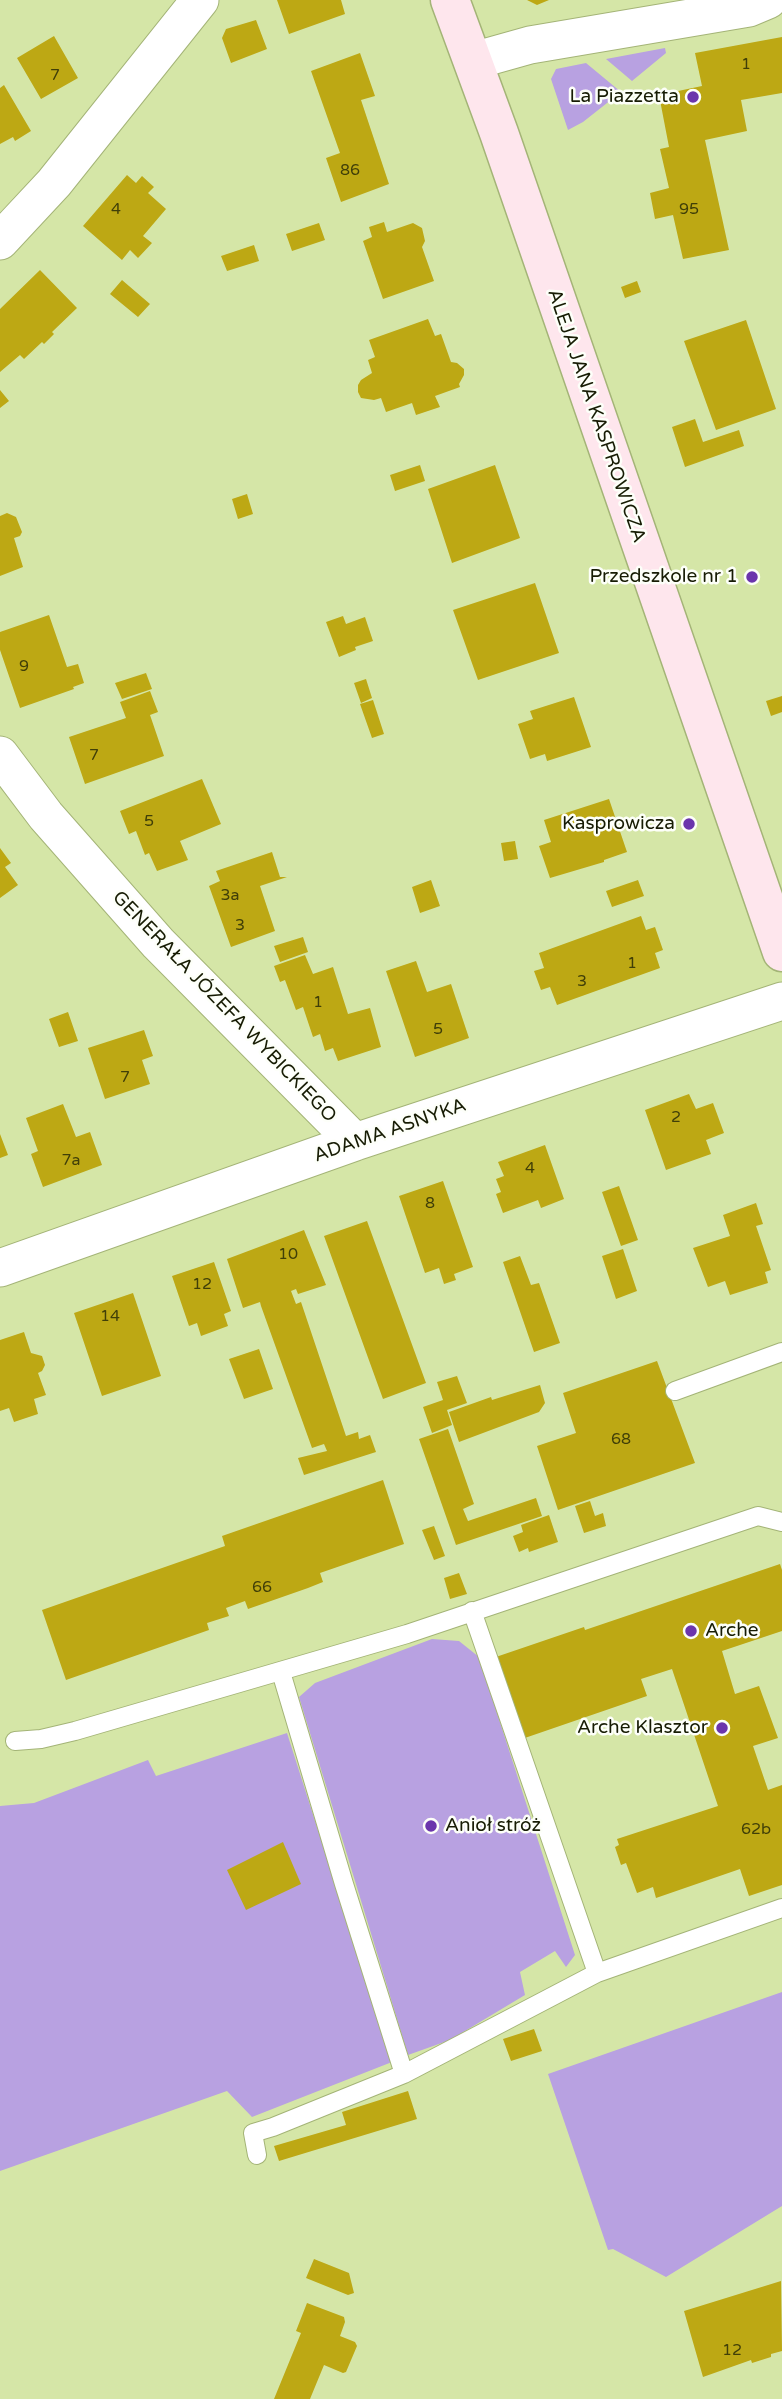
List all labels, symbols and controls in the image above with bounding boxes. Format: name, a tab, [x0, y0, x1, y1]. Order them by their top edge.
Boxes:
house number: 1	[741, 55, 751, 75]
house number: 7	[50, 66, 60, 86]
place label: La Piazzetta	[570, 86, 679, 108]
marker: La Piazzetta	[685, 89, 701, 105]
house number: 86	[340, 161, 360, 181]
house number: 4	[111, 200, 121, 220]
house number: 95	[679, 200, 699, 220]
street label: ALEJA JANA KASPROWICZA	[542, 286, 650, 546]
place label: Przedszkole nr 1	[589, 566, 738, 588]
marker: Przedszkole nr 1	[744, 569, 760, 585]
house number: 9	[19, 657, 29, 677]
house number: 7	[89, 746, 99, 766]
house number: 5	[144, 812, 154, 832]
place label: Kasprowicza	[562, 813, 675, 835]
marker: Kasprowicza	[681, 816, 697, 832]
house number: 3a	[220, 886, 240, 906]
street label: GENERAŁA JÓZEFA WYBICKIEGO	[107, 887, 341, 1127]
house number: 3	[235, 916, 245, 936]
house number: 1	[627, 954, 637, 974]
house number: 3	[577, 972, 587, 992]
house number: 1	[313, 993, 323, 1013]
house number: 5	[433, 1020, 443, 1040]
house number: 7	[120, 1068, 130, 1088]
street label: ADAMA ASNYKA	[311, 1094, 469, 1168]
house number: 2	[671, 1108, 681, 1128]
house number: 7a	[61, 1151, 81, 1171]
house number: 4	[525, 1159, 535, 1179]
house number: 8	[425, 1194, 435, 1214]
house number: 10	[278, 1245, 298, 1265]
house number: 12	[192, 1275, 212, 1295]
house number: 14	[100, 1307, 120, 1327]
house number: 68	[611, 1430, 631, 1450]
house number: 66	[252, 1578, 272, 1598]
place label: Arche	[705, 1620, 759, 1642]
marker: Arche	[683, 1623, 699, 1639]
place label: Arche Klasztor	[577, 1717, 708, 1739]
marker: Arche Klasztor	[714, 1720, 730, 1736]
place label: Anioł stróż	[445, 1815, 541, 1837]
marker: Anioł stróż	[423, 1818, 439, 1834]
house number: 62b	[741, 1820, 771, 1840]
house number: 12	[722, 2341, 742, 2361]

